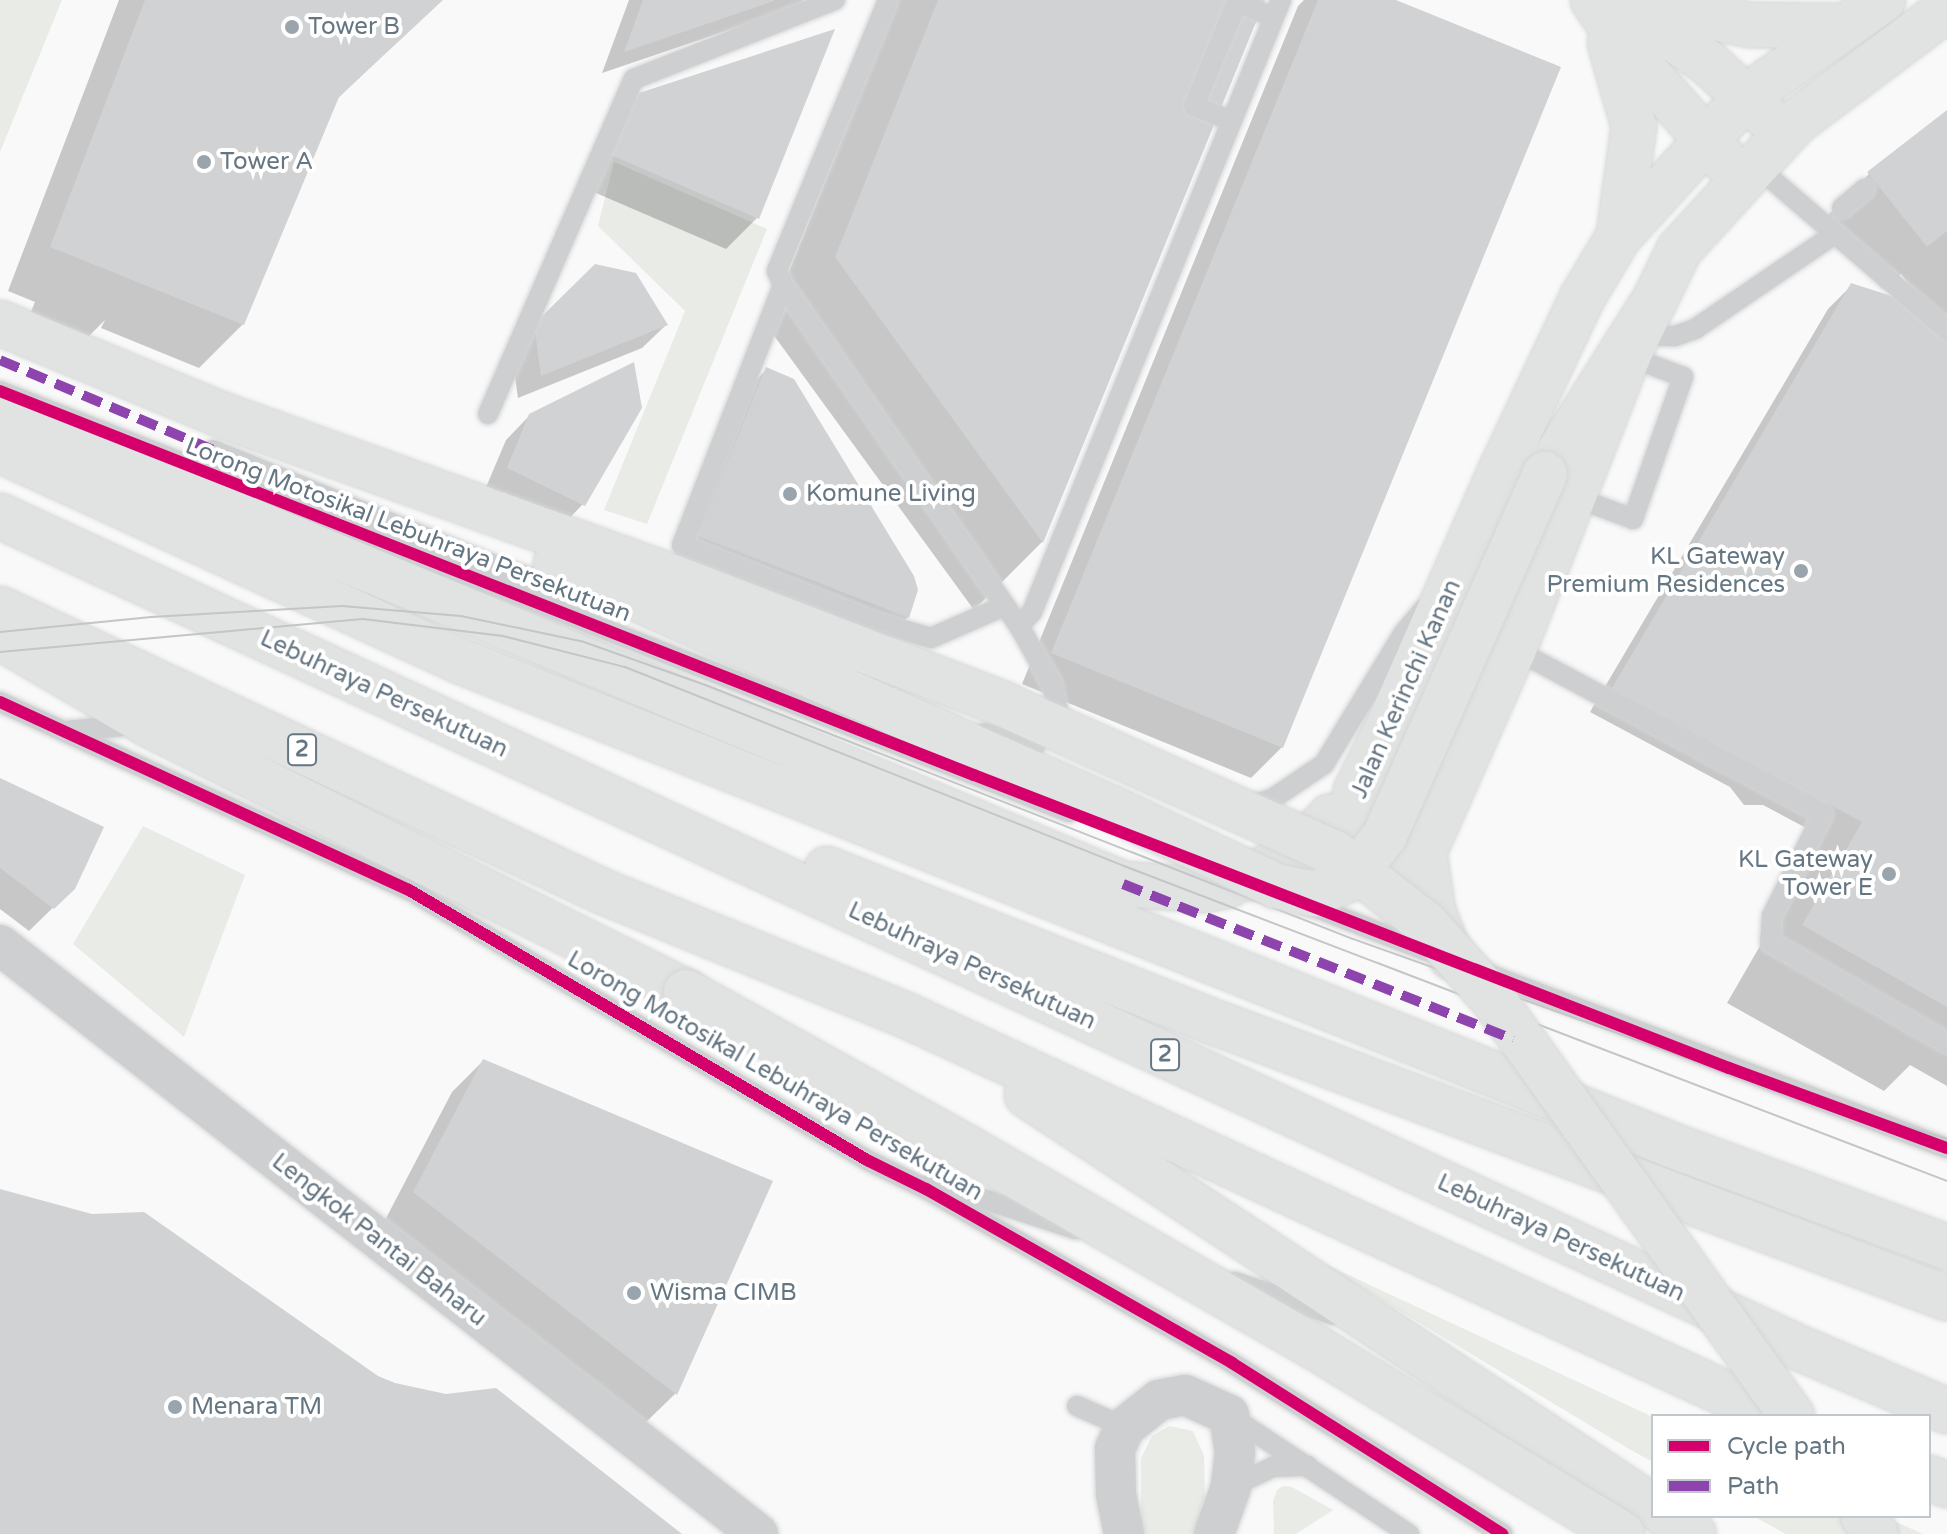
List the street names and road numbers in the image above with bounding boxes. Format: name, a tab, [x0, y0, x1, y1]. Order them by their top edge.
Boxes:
street label: Lorong Motosikal Lebuhraya Persekutuan	[181, 431, 635, 629]
street label: Jalan Kerinchi Kanan	[1345, 575, 1467, 803]
street label: Lebuhraya Persekutuan	[256, 624, 512, 764]
road number: 2	[286, 732, 318, 768]
street label: Lebuhraya Persekutuan	[844, 896, 1100, 1036]
street label: Lorong Motosikal Lebuhraya Persekutuan	[562, 945, 988, 1207]
road number: 2	[1149, 1037, 1181, 1073]
street label: Lengkok Pantai Baharu	[266, 1147, 492, 1333]
street label: Lebuhraya Persekutuan	[1433, 1168, 1689, 1308]

